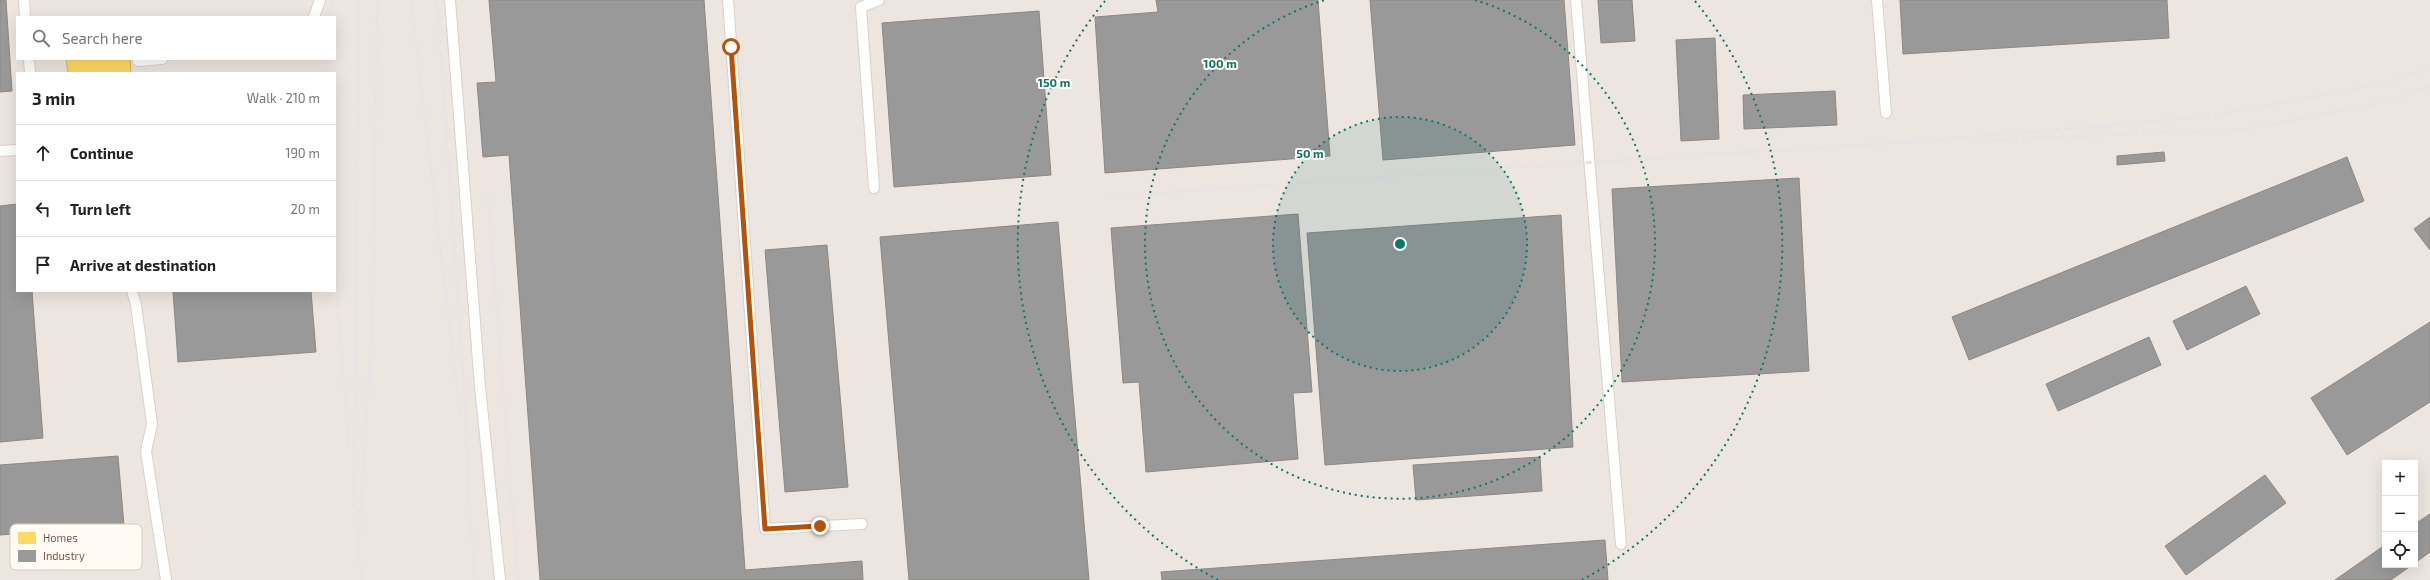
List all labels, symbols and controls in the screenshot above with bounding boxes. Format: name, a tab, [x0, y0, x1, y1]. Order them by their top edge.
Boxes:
search box	[16, 16, 336, 60]
icon: search	[30, 27, 52, 49]
text: Search here	[62, 29, 143, 47]
route start	[722, 38, 740, 56]
text: 100 m	[1203, 56, 1237, 70]
text: 150 m	[1038, 75, 1070, 89]
text: 3 min	[32, 88, 75, 108]
text: Walk · 210 m	[247, 90, 320, 106]
icon: ahead	[32, 142, 54, 164]
text: Continue	[70, 144, 133, 162]
text: 190 m	[285, 145, 320, 161]
text: 50 m	[1296, 146, 1324, 160]
icon: left	[32, 198, 54, 220]
text: Turn left	[70, 200, 131, 218]
text: 20 m	[291, 201, 320, 217]
centre of rings	[1393, 237, 1407, 251]
icon: arrive	[32, 254, 54, 276]
text: Arrive at destination	[70, 256, 216, 274]
map controls	[2382, 460, 2418, 568]
button: +	[2382, 460, 2418, 496]
button: −	[2382, 496, 2418, 532]
route end	[811, 517, 829, 535]
legend	[10, 524, 142, 570]
text: Homes	[43, 531, 78, 544]
button: locate	[2382, 532, 2418, 568]
text: Industry	[43, 549, 85, 562]

